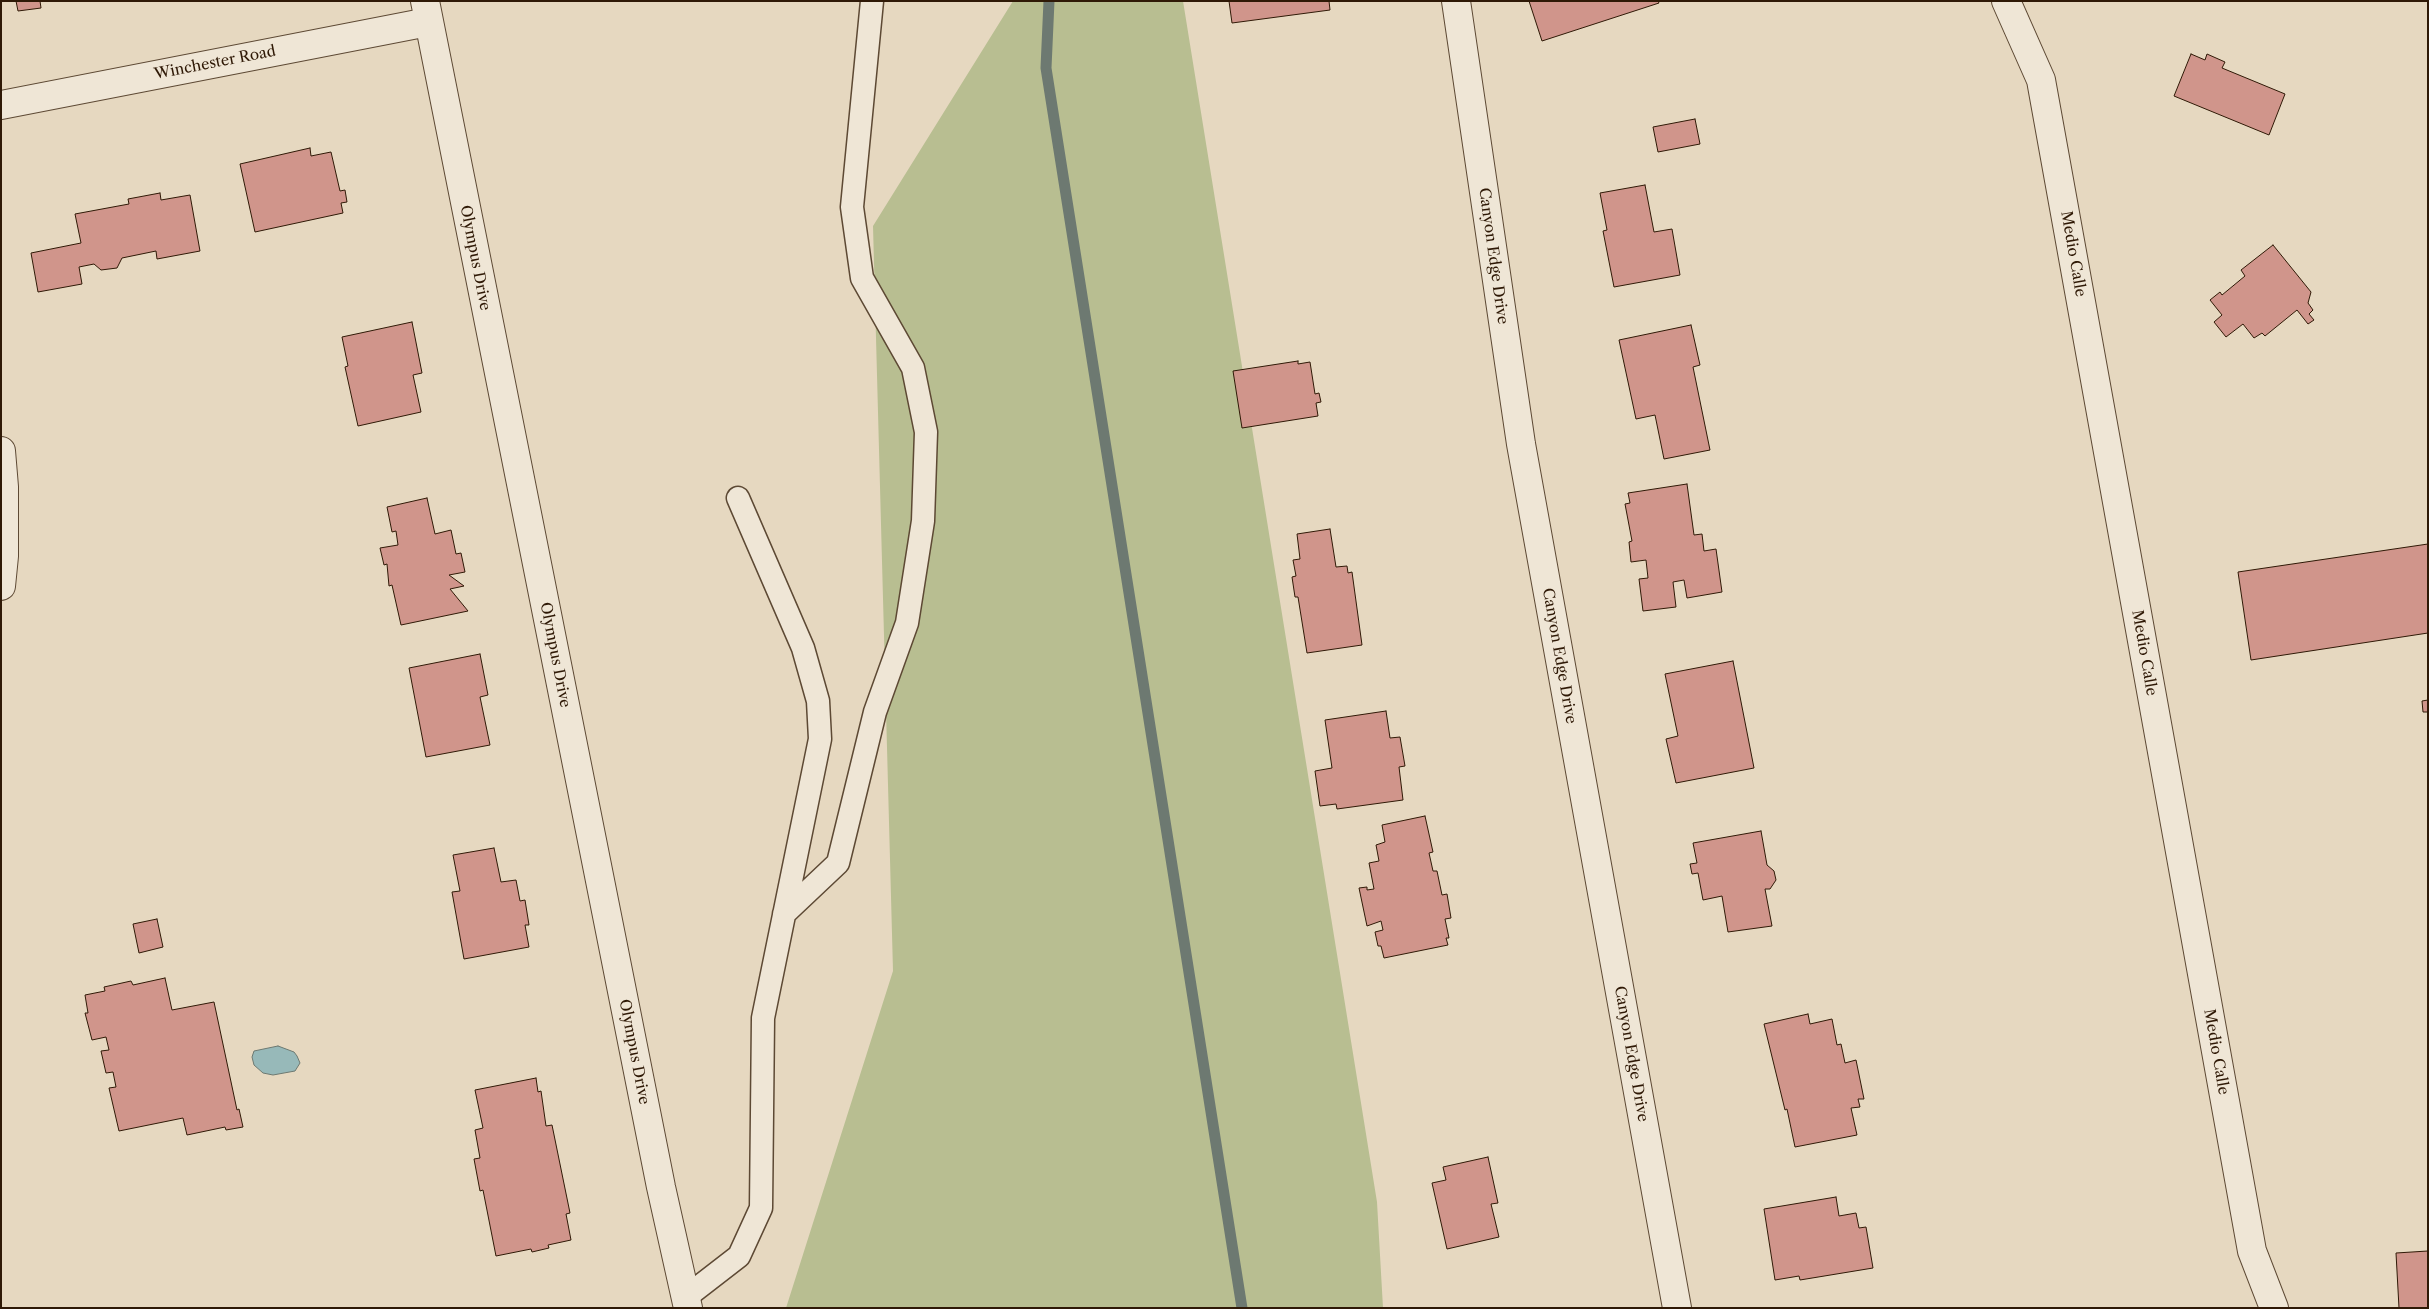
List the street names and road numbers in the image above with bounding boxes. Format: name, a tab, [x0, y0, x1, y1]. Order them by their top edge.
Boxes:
street label: Winchester Road	[153, 42, 277, 84]
street label: Canyon Edge Drive	[1475, 187, 1511, 325]
street label: Olympus Drive	[456, 204, 494, 312]
street label: Medio Calle	[2057, 210, 2089, 298]
street label: Canyon Edge Drive	[1538, 587, 1580, 725]
street label: Olympus Drive	[536, 601, 574, 709]
street label: Medio Calle	[2128, 609, 2160, 697]
street label: Canyon Edge Drive	[1610, 985, 1652, 1123]
street label: Olympus Drive	[615, 998, 653, 1106]
street label: Medio Calle	[2200, 1008, 2232, 1096]

